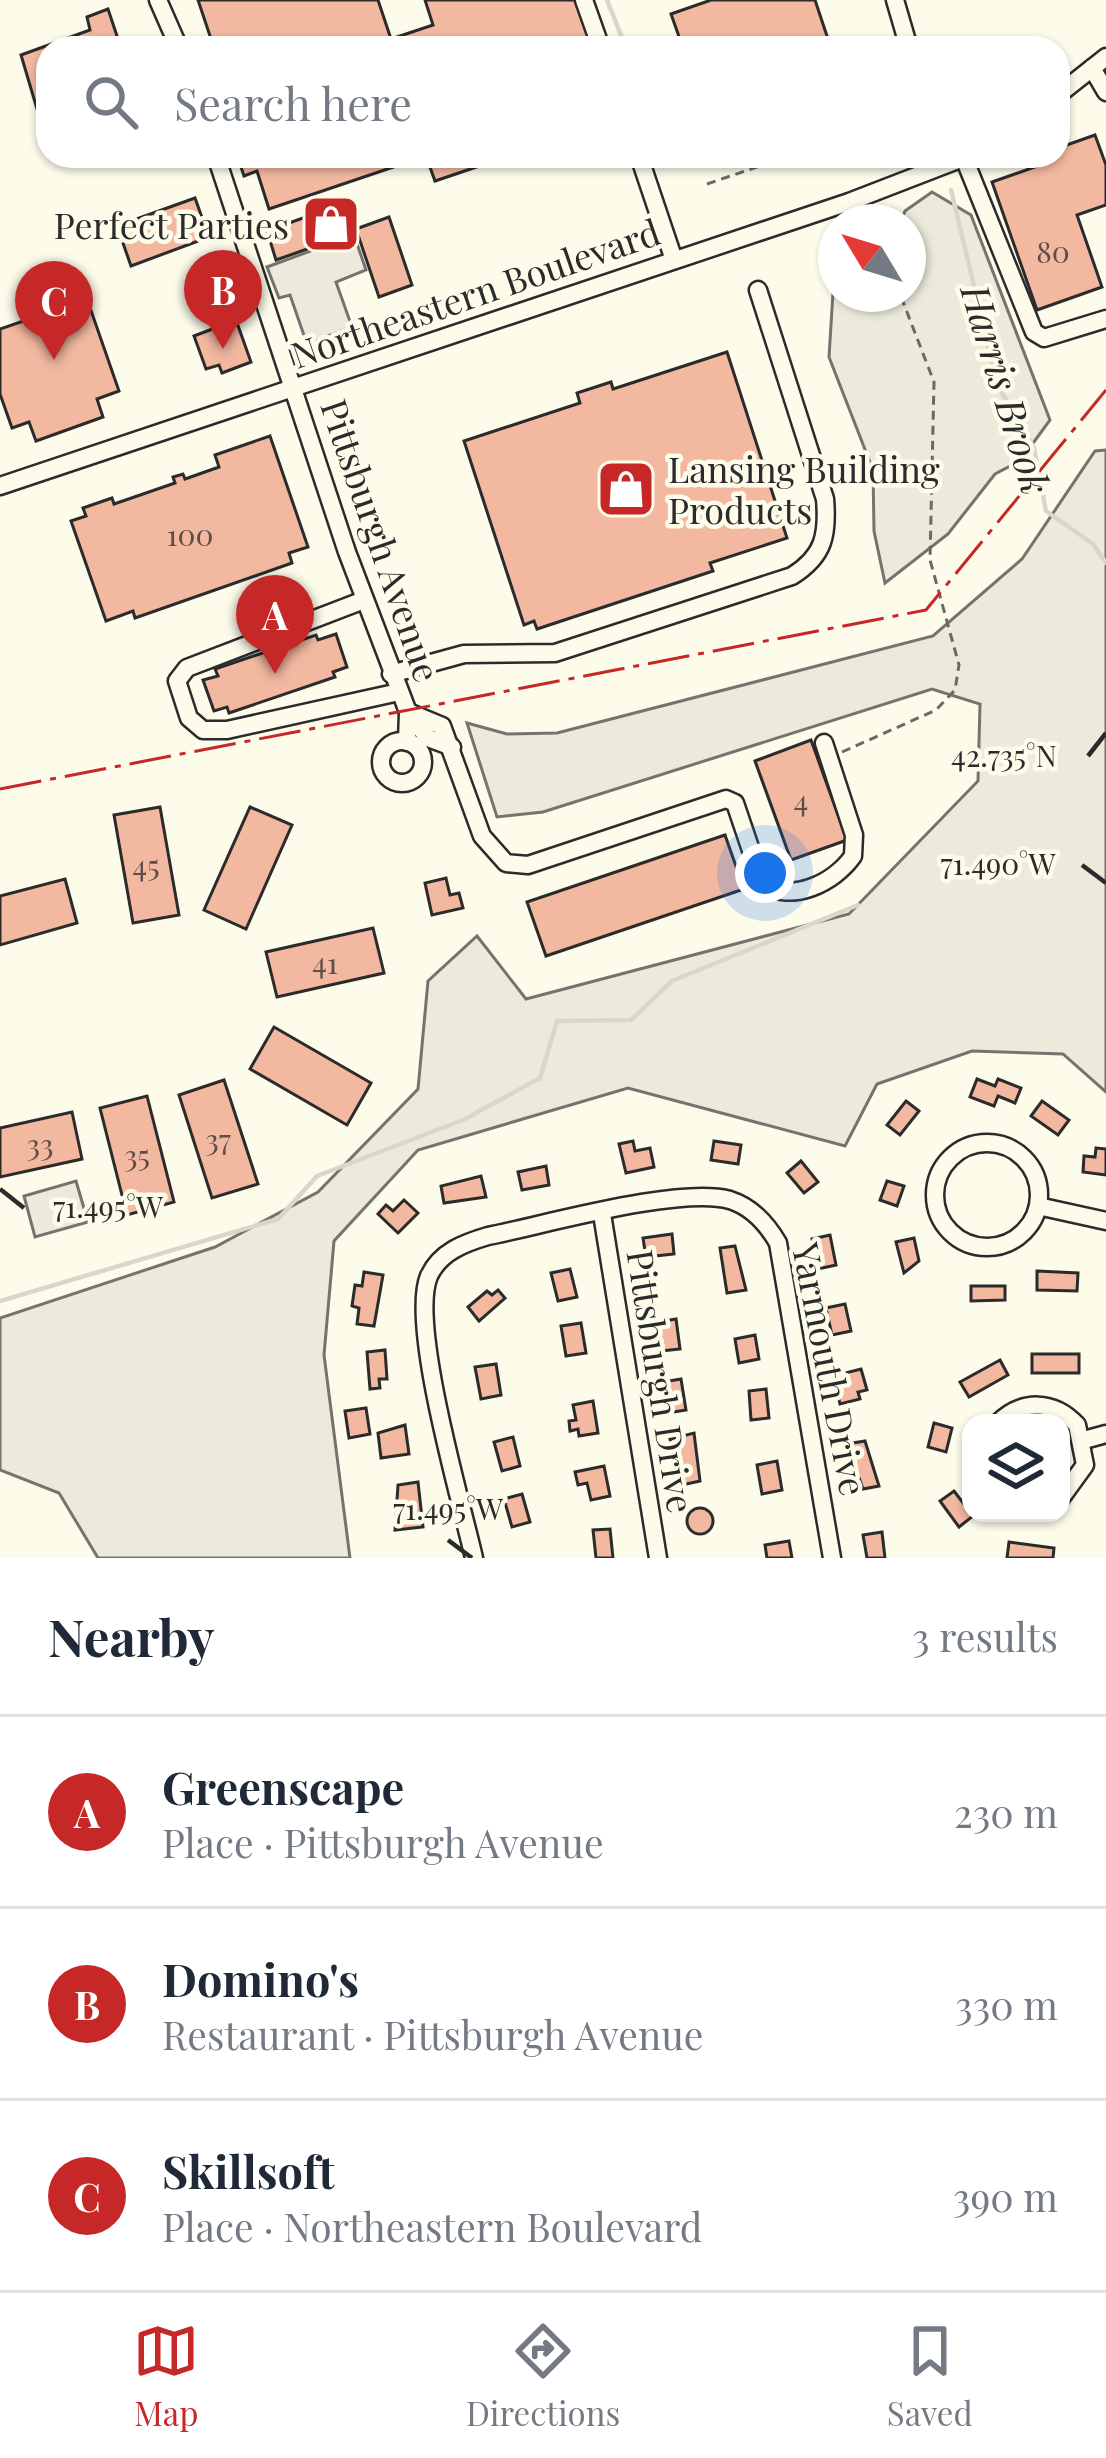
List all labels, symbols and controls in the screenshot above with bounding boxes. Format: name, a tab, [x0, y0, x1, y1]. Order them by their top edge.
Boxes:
search box	[36, 36, 1070, 168]
icon: search	[78, 69, 144, 135]
text: Search here	[174, 72, 412, 132]
shop icon: Perfect Parties	[300, 193, 362, 255]
place label: Perfect Parties	[54, 200, 289, 248]
north arrow	[818, 204, 926, 312]
street label: Northeastern Boulevard	[284, 206, 666, 378]
house number: 80	[1036, 231, 1070, 271]
pin: B	[184, 250, 262, 349]
pin: C	[15, 261, 93, 360]
water label: Harris Brook	[950, 276, 1064, 500]
street label: Pittsburgh Avenue	[311, 392, 453, 688]
place label: Lansing Building Products	[668, 444, 940, 533]
shop icon: Lansing Building Products	[595, 458, 657, 520]
house number: 100	[166, 514, 214, 554]
pin: A	[236, 575, 314, 674]
text: 42.735°N	[951, 735, 1057, 775]
house number: 4	[794, 780, 808, 820]
your location	[735, 843, 795, 903]
text: 71.490°W	[940, 843, 1056, 883]
house number: 45	[132, 845, 160, 885]
house number: 41	[312, 942, 338, 982]
house number: 37	[205, 1119, 231, 1159]
house number: 33	[26, 1124, 54, 1164]
house number: 35	[124, 1135, 150, 1175]
text: 71.495°W	[53, 1186, 164, 1226]
street label: Yarmouth Drive	[783, 1238, 879, 1499]
street label: Pittsburgh Drive	[617, 1246, 707, 1516]
map controls	[962, 1414, 1070, 1522]
button: layers	[962, 1414, 1070, 1522]
text: 71.495°W	[393, 1488, 504, 1528]
text: Nearby	[48, 1602, 214, 1670]
text: 3 results	[912, 1610, 1058, 1662]
text: Greenscape	[162, 1756, 404, 1816]
text: A	[74, 1786, 100, 1838]
text: 230 m	[954, 1786, 1058, 1838]
text: Place · Pittsburgh Avenue	[162, 1816, 604, 1868]
text: Domino's	[162, 1948, 359, 2008]
text: B	[74, 1978, 100, 2030]
text: 330 m	[955, 1978, 1058, 2030]
text: Restaurant · Pittsburgh Avenue	[162, 2008, 704, 2060]
text: Skillsoft	[162, 2140, 335, 2200]
text: C	[73, 2170, 101, 2222]
text: 390 m	[953, 2170, 1058, 2222]
text: Place · Northeastern Boulevard	[162, 2200, 702, 2252]
tab: Map	[133, 2318, 199, 2434]
tab: Directions	[466, 2318, 620, 2434]
tab: Saved	[887, 2318, 973, 2434]

